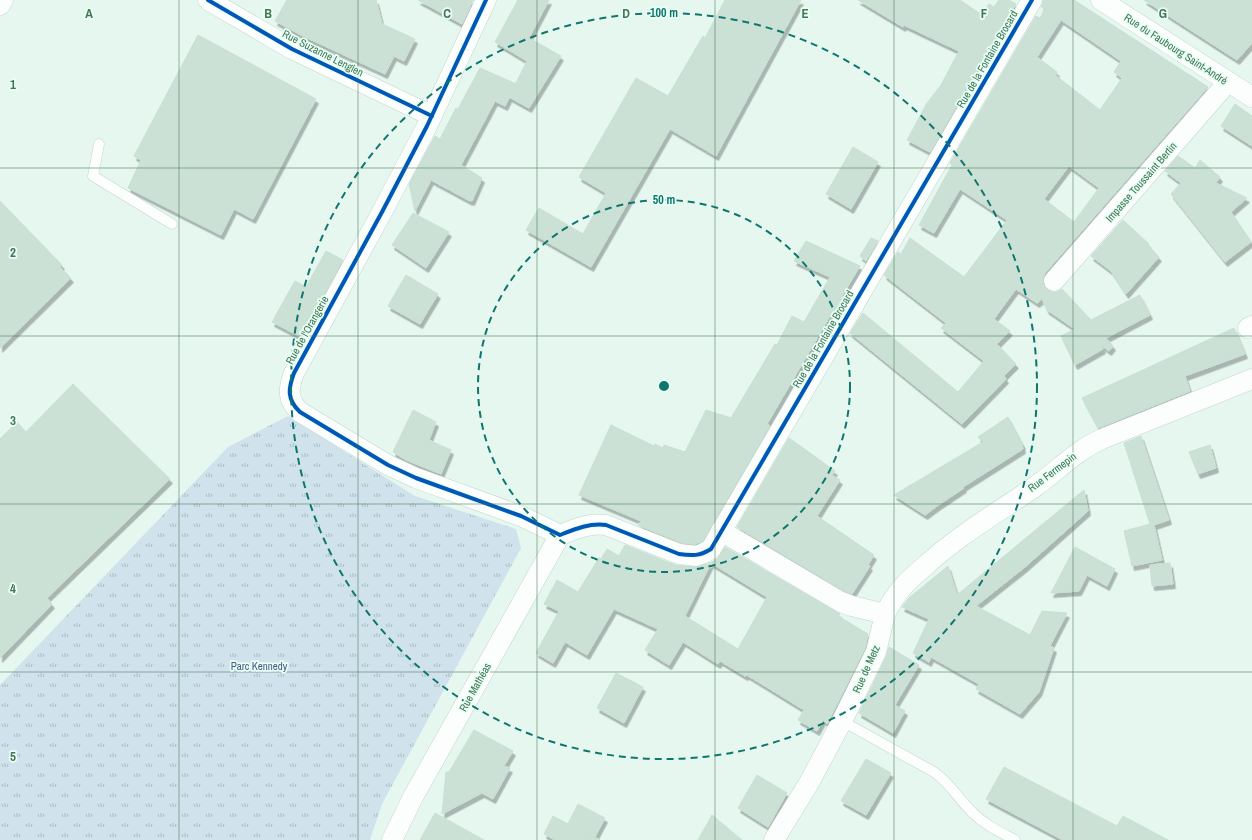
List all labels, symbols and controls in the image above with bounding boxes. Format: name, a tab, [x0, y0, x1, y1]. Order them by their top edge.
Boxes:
text: A	[85, 5, 93, 22]
text: B	[264, 5, 272, 22]
text: C	[443, 5, 451, 22]
text: D	[622, 5, 630, 22]
text: 100 m	[650, 5, 678, 21]
text: E	[801, 5, 809, 22]
text: G	[1159, 5, 1167, 22]
street label: Rue de la Fontaine Brocard	[954, 8, 1020, 110]
street label: Rue du Faubourg Saint-André	[1122, 10, 1230, 88]
street label: Rue Suzanne Lenglen	[280, 27, 366, 79]
text: 1	[10, 76, 16, 93]
street label: Impasse Toussaint Bertin	[1102, 139, 1180, 225]
text: 50 m	[653, 192, 675, 208]
text: 2	[10, 244, 16, 261]
street label: Rue de la Fontaine Brocard	[789, 288, 857, 390]
street label: Rue de l'Orangerie	[282, 293, 332, 367]
centre of rings	[657, 379, 671, 393]
text: 3	[10, 412, 16, 429]
street label: Rue Fermepin	[1025, 449, 1079, 495]
text: 4	[10, 580, 16, 597]
street label: Rue de Metz	[849, 642, 883, 695]
park label: Parc Kennedy	[231, 659, 288, 673]
street label: Rue Mathéas	[456, 660, 494, 714]
text: 5	[10, 748, 16, 765]

